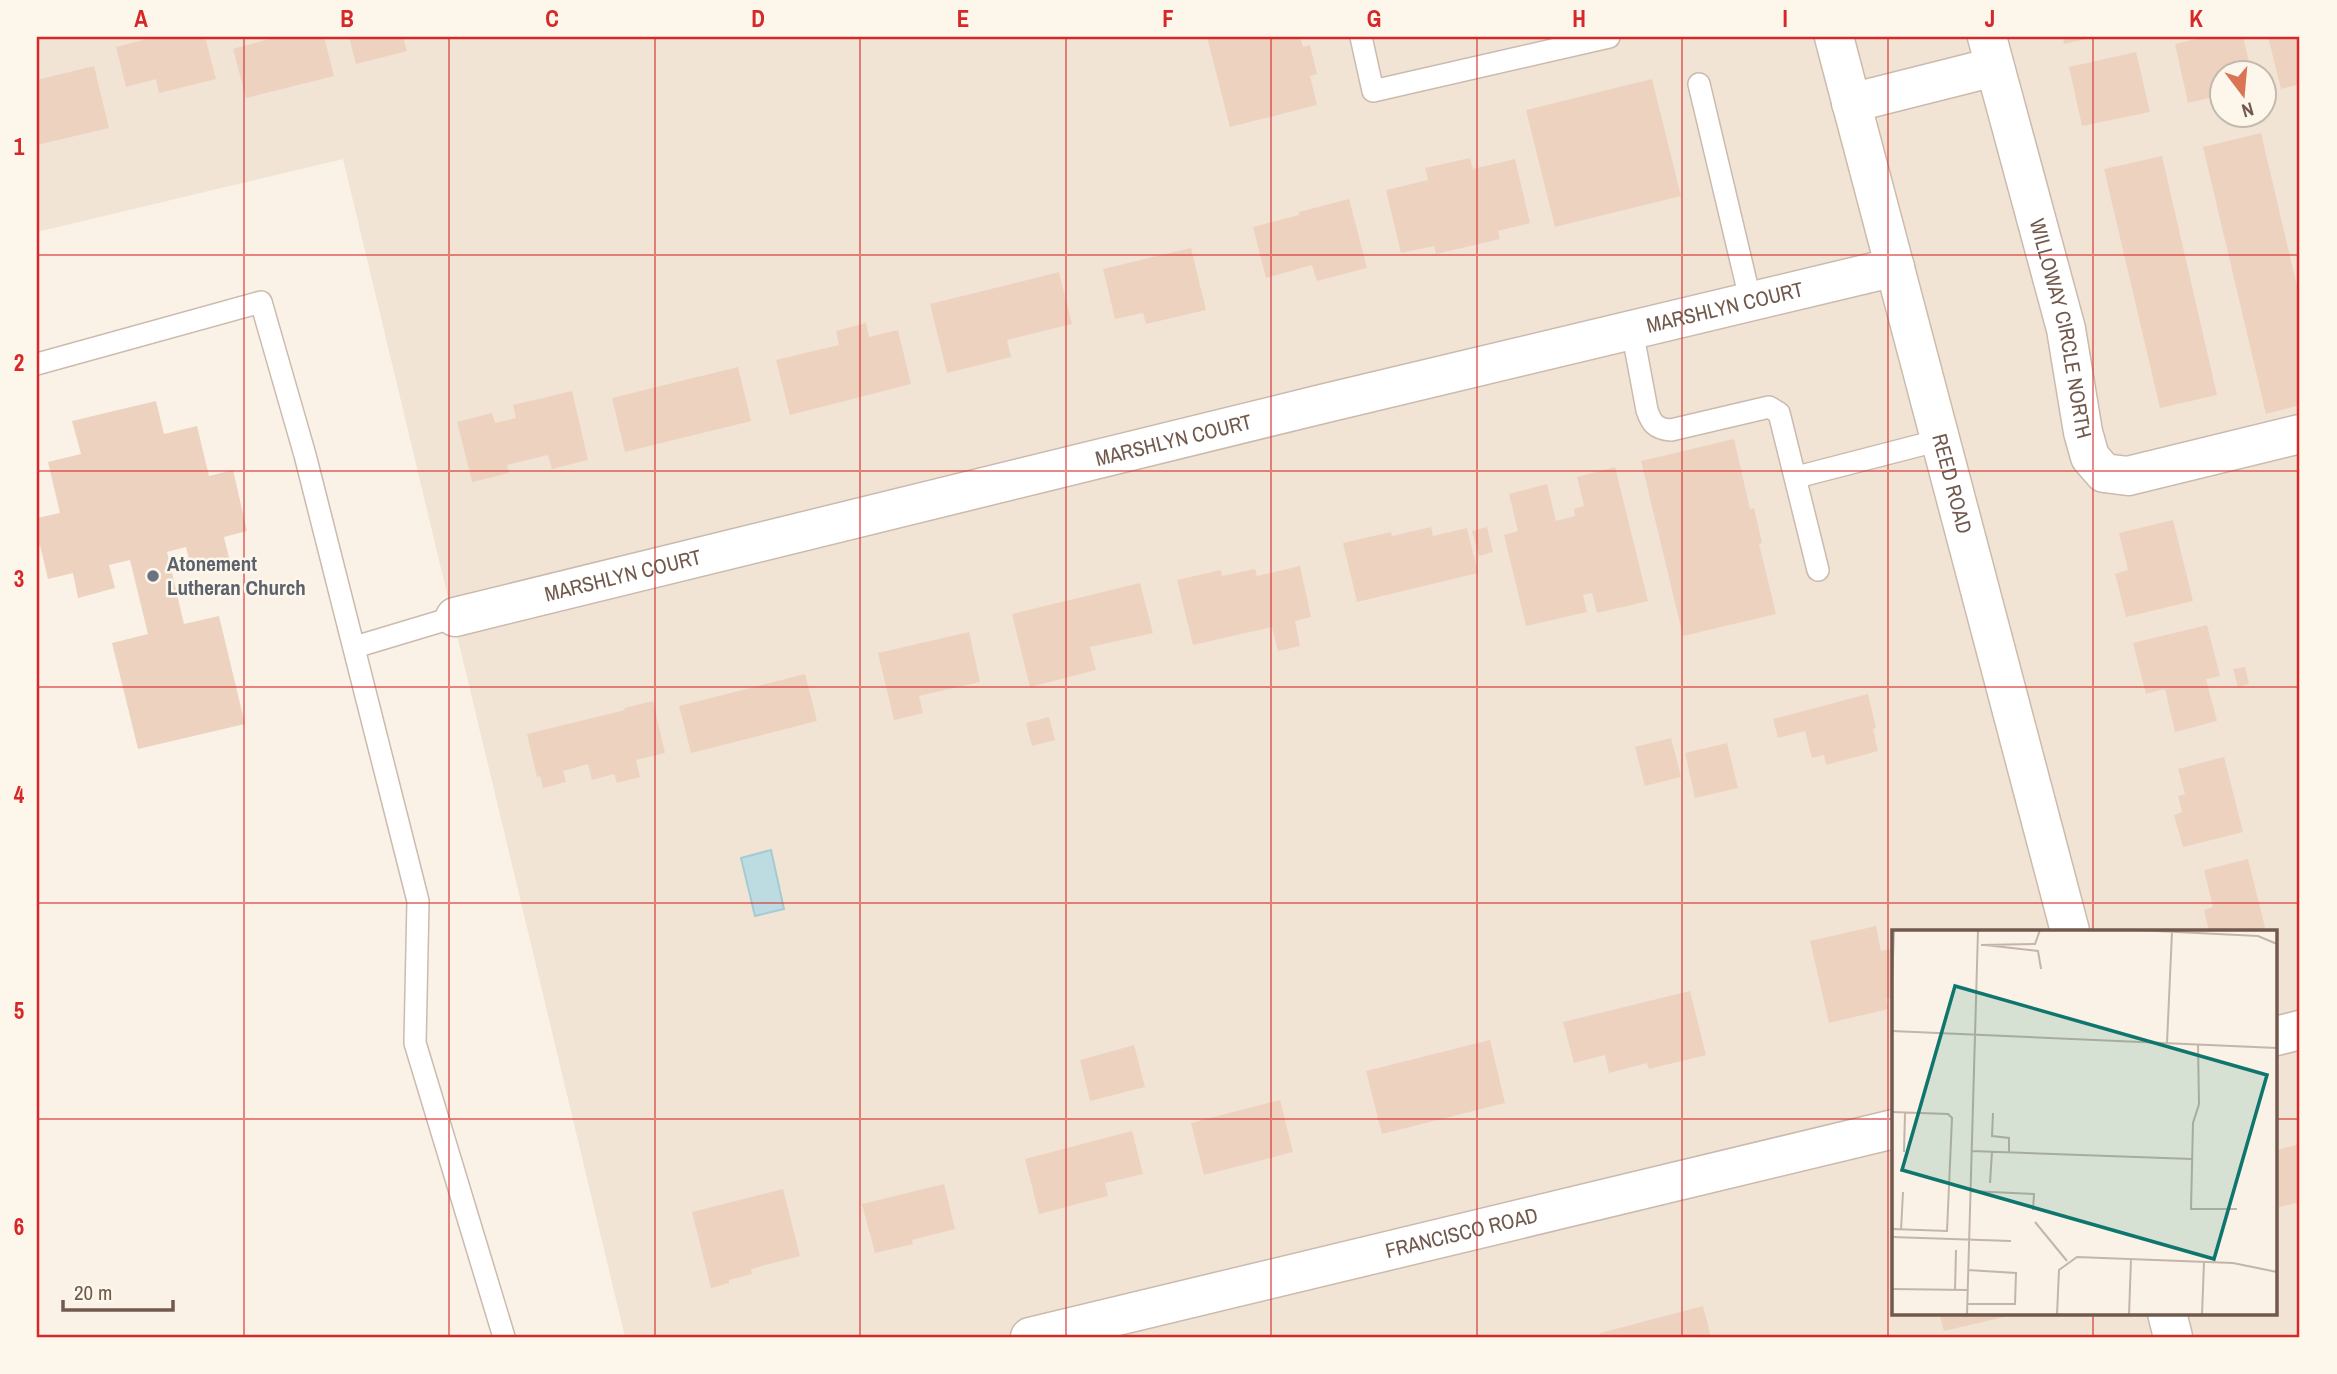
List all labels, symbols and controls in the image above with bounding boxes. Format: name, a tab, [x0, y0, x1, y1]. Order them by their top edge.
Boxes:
text: A	[134, 3, 148, 34]
text: B	[340, 3, 354, 34]
text: C	[545, 3, 559, 34]
text: D	[751, 3, 765, 34]
text: E	[957, 3, 969, 34]
text: F	[1162, 3, 1174, 34]
text: G	[1367, 3, 1381, 34]
text: H	[1572, 3, 1586, 34]
text: I	[1782, 3, 1788, 34]
text: J	[1985, 3, 1995, 34]
text: K	[2189, 3, 2203, 34]
north arrow	[2208, 60, 2278, 130]
text: N	[2239, 96, 2257, 124]
text: 1	[14, 131, 25, 162]
street label: WILLOWAY CIRCLE NORTH	[2023, 215, 2099, 442]
street label: MARSHLYN COURT	[1643, 274, 1806, 340]
text: 2	[14, 347, 24, 378]
street label: MARSHLYN COURT	[1092, 407, 1255, 473]
street label: REED ROAD	[1925, 430, 1979, 537]
street label: MARSHLYN COURT	[542, 542, 705, 608]
place label: Atonement Lutheran Church	[167, 549, 306, 602]
text: 3	[14, 563, 24, 594]
marker: Atonement Lutheran Church	[145, 568, 161, 584]
text: 4	[14, 779, 25, 810]
inset map	[1892, 930, 2278, 1314]
text: 5	[14, 995, 24, 1026]
street label: FRANCISCO ROAD	[1382, 1200, 1541, 1265]
text: 6	[14, 1211, 24, 1242]
scale bar	[63, 1269, 173, 1313]
text: 20 m	[74, 1278, 112, 1307]

